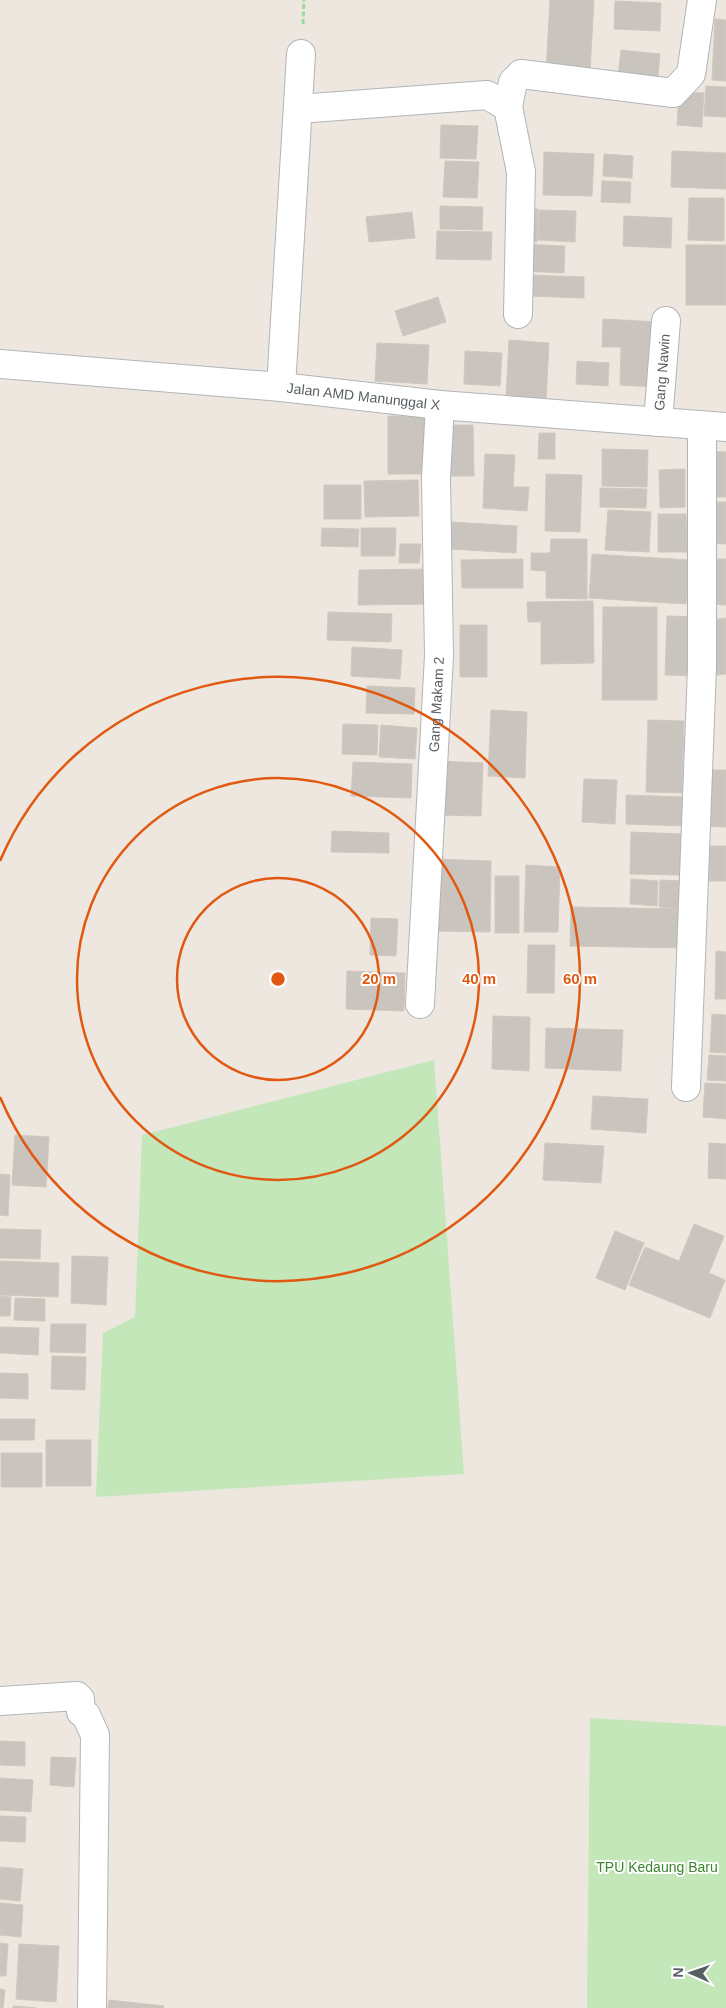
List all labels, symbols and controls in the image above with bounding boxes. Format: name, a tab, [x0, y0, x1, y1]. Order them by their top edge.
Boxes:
street label: Gang Nawin	[651, 333, 673, 411]
street label: Jalan AMD Manunggal X	[286, 380, 442, 413]
street label: Gang Makam 2	[426, 656, 447, 753]
centre of rings	[269, 970, 287, 988]
text: 20 m	[362, 970, 396, 987]
text: 40 m	[462, 970, 496, 987]
text: 60 m	[563, 970, 597, 987]
park label: TPU Kedaung Baru	[596, 1859, 718, 1875]
north arrow	[666, 1948, 716, 1998]
text: N	[670, 1967, 686, 1978]

